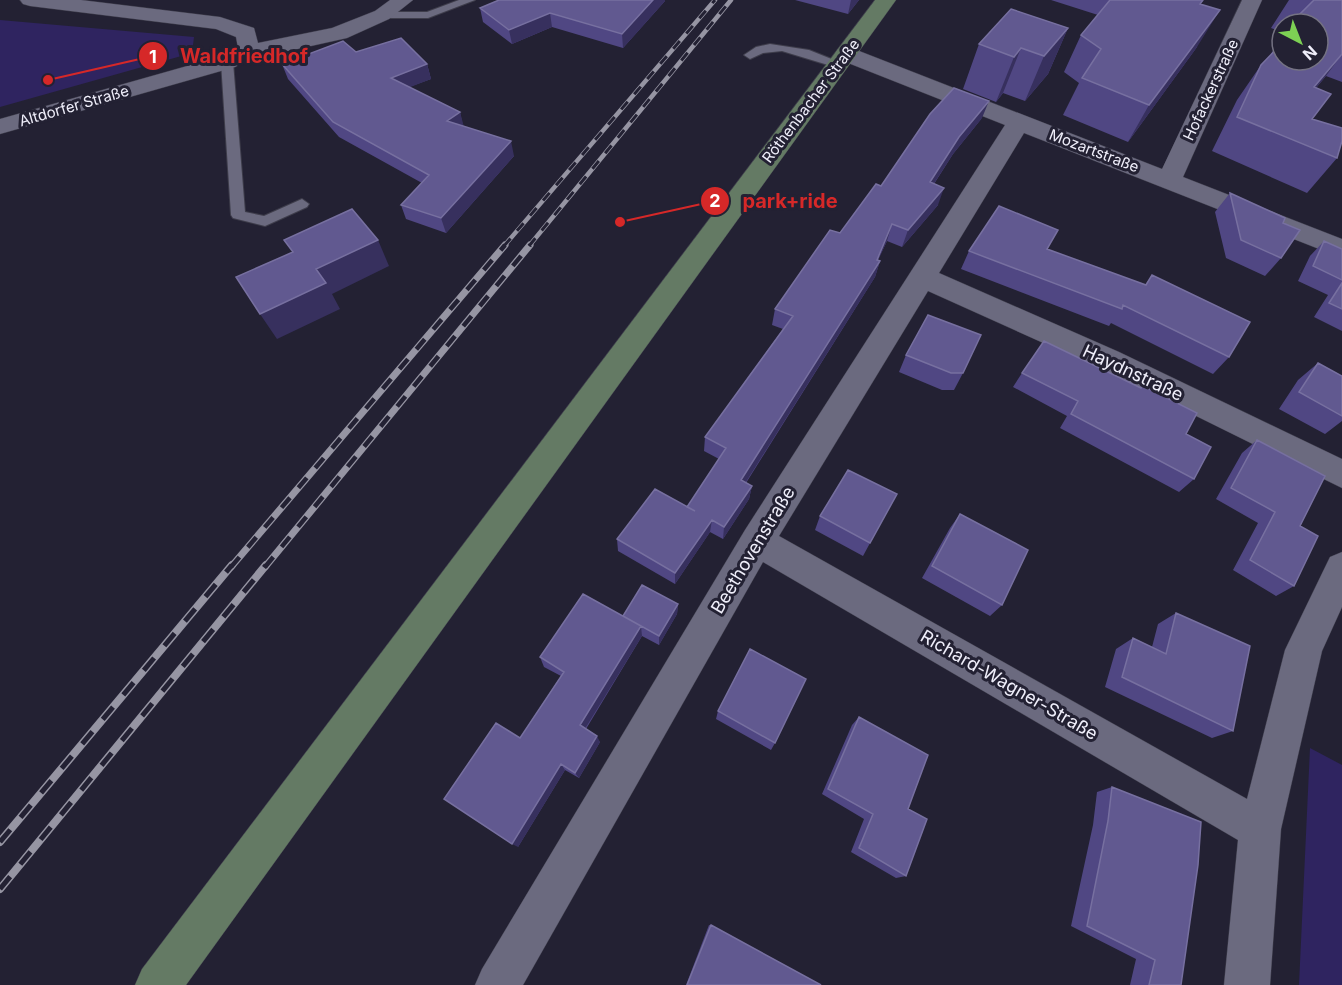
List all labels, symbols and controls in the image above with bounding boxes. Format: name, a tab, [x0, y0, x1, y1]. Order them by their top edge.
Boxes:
north arrow	[1270, 12, 1330, 72]
street label: Röthenbacher Straße	[758, 35, 863, 166]
street label: Hofackerstraße	[1179, 36, 1242, 143]
callout: Waldfriedhof	[138, 37, 321, 75]
text: N	[1299, 42, 1321, 65]
text: Waldfriedhof	[180, 44, 308, 68]
text: 1	[149, 46, 157, 67]
street label: Altdorfer Straße	[17, 81, 131, 130]
street label: Mozartstraße	[1047, 125, 1142, 176]
callout: park+ride	[700, 182, 849, 220]
text: park+ride	[742, 189, 838, 213]
text: 2	[709, 190, 721, 211]
street label: Haydnstraße	[1080, 340, 1187, 405]
street label: Beethovenstraße	[706, 482, 799, 617]
street label: Richard-Wagner-Straße	[917, 625, 1102, 744]

